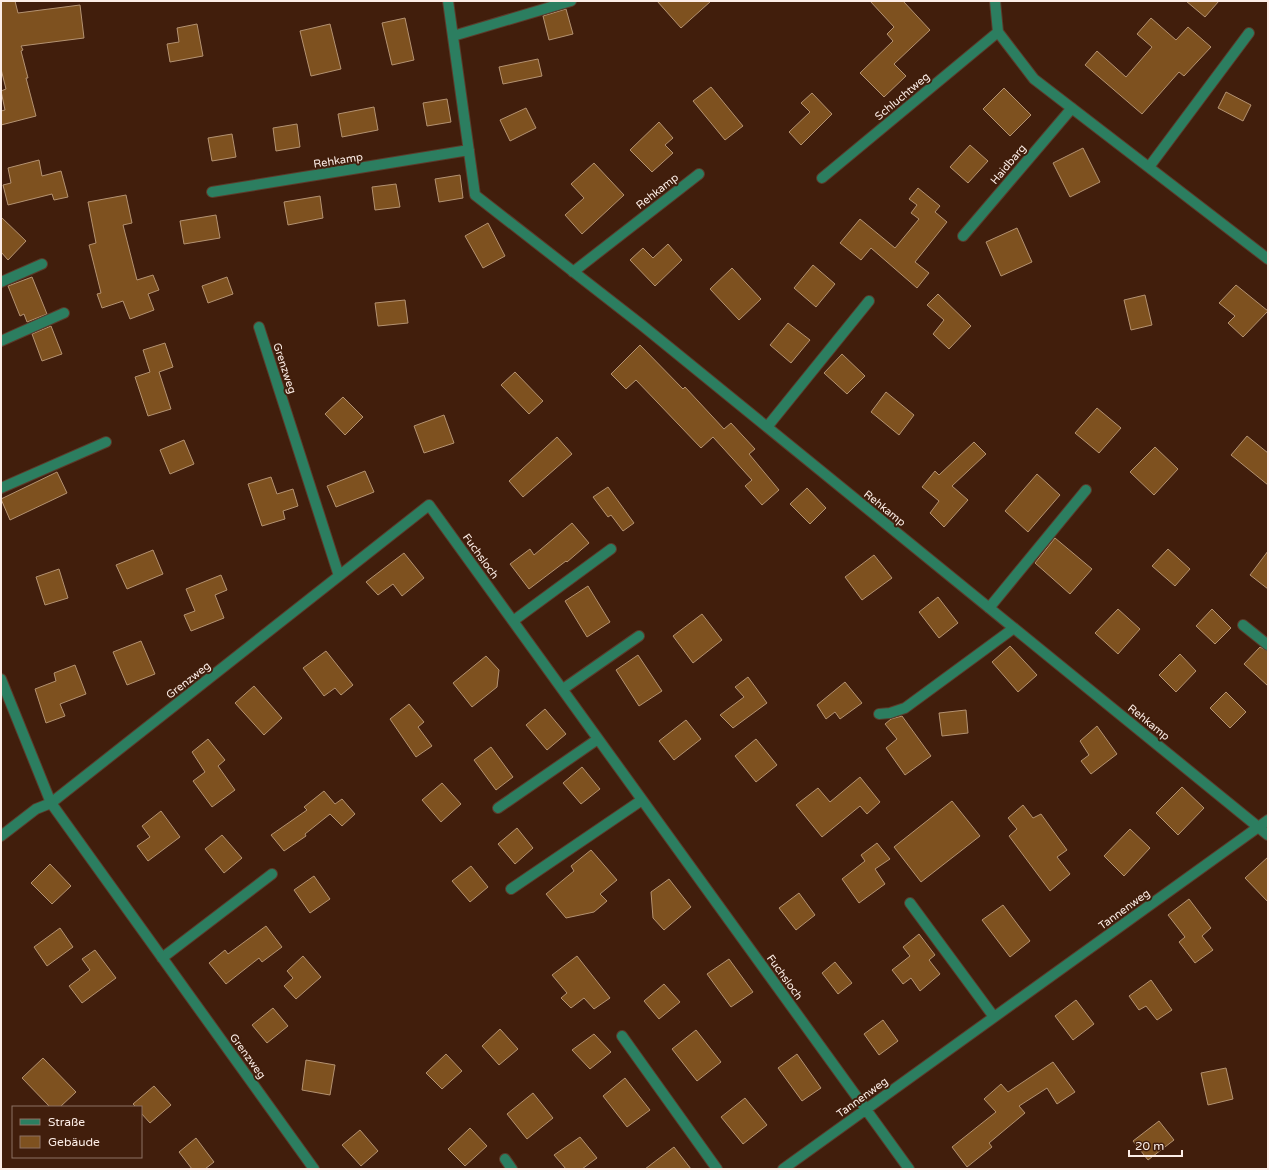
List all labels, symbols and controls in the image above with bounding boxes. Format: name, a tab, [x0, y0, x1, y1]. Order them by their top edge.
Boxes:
street label: Schluchtweg	[872, 70, 932, 123]
street label: Haidbarg	[988, 142, 1029, 187]
street label: Rehkamp	[312, 150, 364, 171]
street label: Rehkamp	[634, 171, 681, 212]
street label: Grenzweg	[270, 341, 299, 395]
street label: Rehkamp	[861, 488, 908, 529]
street label: Fuchsloch	[460, 531, 501, 581]
street label: Grenzweg	[164, 659, 213, 702]
street label: Rehkamp	[1125, 702, 1172, 743]
street label: Tannenweg	[1096, 886, 1152, 932]
street label: Fuchsloch	[764, 952, 805, 1002]
street label: Grenzweg	[227, 1031, 268, 1081]
street label: Tannenweg	[834, 1074, 890, 1120]
legend	[12, 1106, 142, 1158]
text: Straße	[48, 1115, 85, 1129]
scale bar	[1129, 1132, 1182, 1158]
text: Gebäude	[48, 1135, 100, 1149]
text: 20 m	[1135, 1139, 1164, 1153]

